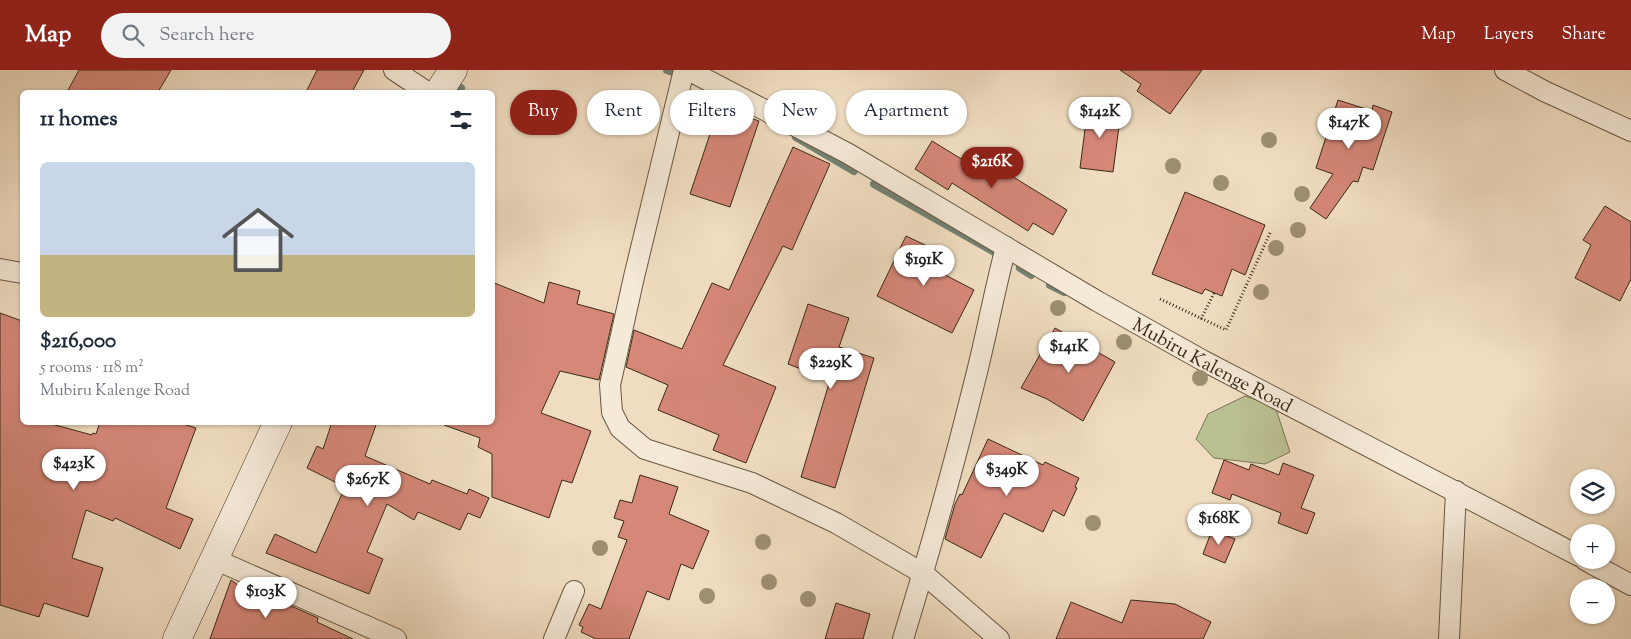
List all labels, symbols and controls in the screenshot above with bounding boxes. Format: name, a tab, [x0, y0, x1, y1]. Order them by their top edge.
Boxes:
search box	[101, 13, 451, 58]
text: Map	[25, 18, 71, 52]
icon: search	[119, 21, 147, 49]
text: Search here	[159, 22, 255, 49]
text: Map	[1421, 22, 1456, 48]
text: Layers	[1484, 22, 1534, 48]
text: Share	[1562, 22, 1606, 48]
chip: Buy	[510, 90, 577, 135]
chip: Rent	[587, 90, 660, 135]
chip: Filters	[670, 90, 754, 135]
chip: New	[764, 90, 836, 135]
chip: Apartment	[846, 90, 967, 135]
pin: $142K	[1065, 97, 1135, 139]
text: $142K	[1079, 101, 1121, 124]
text: 11 homes	[40, 105, 118, 135]
icon: filters	[447, 106, 475, 134]
pin: $147K	[1314, 108, 1384, 150]
text: $147K	[1328, 112, 1370, 135]
pin: $216K	[957, 146, 1027, 189]
text: $216K	[972, 151, 1013, 174]
icon: home	[213, 195, 303, 285]
pin: $191K	[889, 244, 959, 287]
text: $191K	[905, 249, 943, 272]
street label: Mubiru Kalenge Road	[1127, 312, 1297, 421]
text: $216,000	[40, 327, 116, 357]
pin: $141K	[1034, 332, 1104, 374]
text: $141K	[1049, 336, 1089, 359]
pin: $229K	[796, 348, 866, 390]
text: $229K	[810, 352, 852, 375]
text: 5 rooms · 118 m²	[40, 357, 144, 380]
text: Mubiru Kalenge Road	[40, 380, 190, 403]
pin: $423K	[39, 448, 109, 491]
text: $423K	[53, 453, 95, 476]
pin: $349K	[972, 454, 1042, 497]
text: $349K	[986, 459, 1028, 482]
pin: $267K	[333, 464, 403, 507]
text: $267K	[346, 469, 390, 492]
map controls	[1570, 469, 1615, 624]
button: layers	[1570, 469, 1615, 514]
pin: $168K	[1184, 504, 1254, 546]
text: $168K	[1198, 508, 1240, 531]
button: +	[1570, 524, 1615, 569]
pin: $103K	[231, 576, 301, 619]
button: −	[1570, 579, 1615, 624]
text: $103K	[246, 581, 286, 604]

